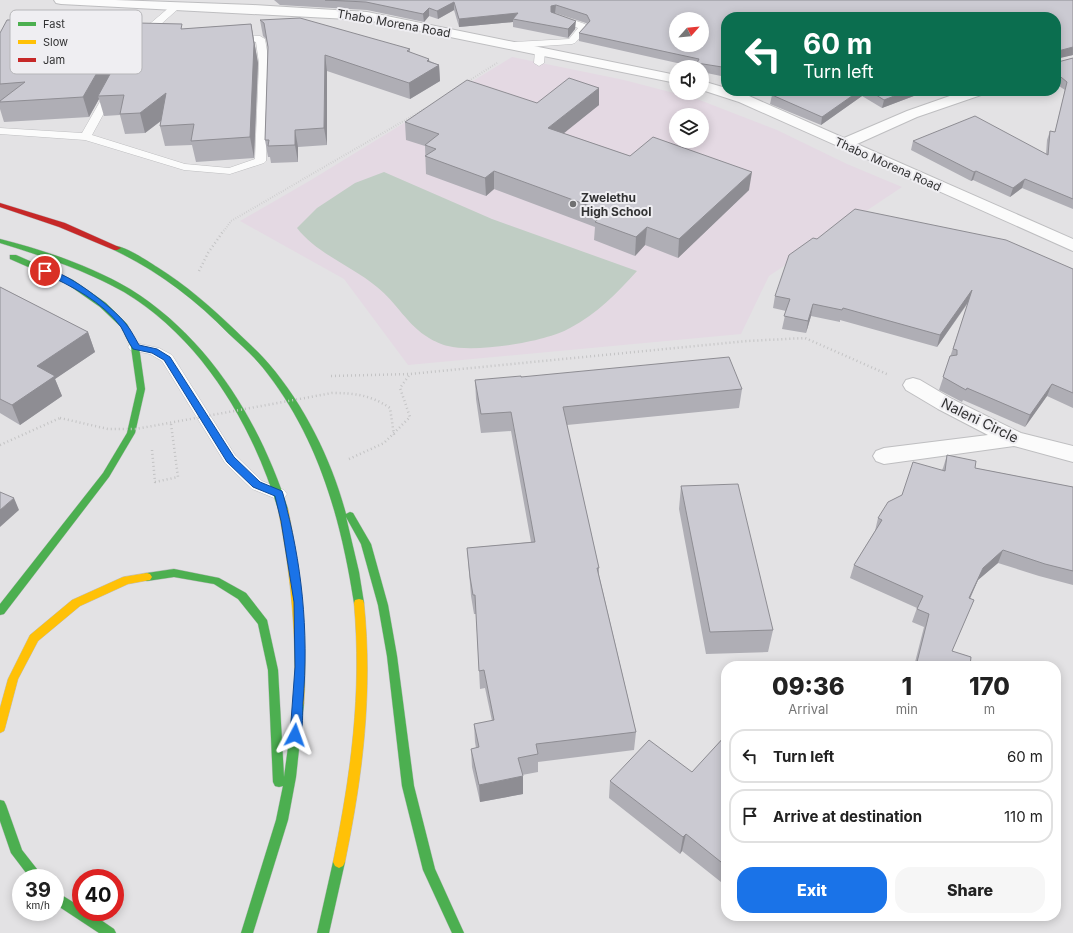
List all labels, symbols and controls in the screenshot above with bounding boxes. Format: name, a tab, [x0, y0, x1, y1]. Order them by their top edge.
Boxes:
street label: Thabo Morena Road	[336, 6, 452, 40]
legend	[10, 10, 142, 74]
north arrow	[669, 12, 709, 52]
map controls	[669, 12, 709, 148]
text: Fast	[43, 17, 65, 31]
text: 60 m	[803, 27, 872, 61]
icon: left	[737, 28, 789, 80]
text: Slow	[43, 35, 68, 49]
text: Jam	[43, 53, 65, 67]
button: sound	[669, 60, 709, 100]
text: Turn left	[803, 61, 873, 82]
button: layers	[669, 108, 709, 148]
street label: Thabo Morena Road	[832, 134, 944, 194]
place label: Zwelethu High School	[581, 190, 651, 219]
marker: Zwelethu High School	[568, 199, 578, 209]
pin	[28, 254, 62, 288]
icon: arrive	[34, 260, 56, 282]
street label: Naleni Circle	[939, 394, 1021, 446]
text: 09:36	[772, 672, 845, 701]
text: 1	[902, 672, 912, 701]
text: 170	[969, 672, 1010, 701]
text: Arrival	[788, 701, 828, 717]
text: min	[896, 701, 918, 717]
text: m	[984, 701, 995, 717]
position arrow	[274, 714, 316, 756]
icon: left	[739, 745, 761, 767]
text: Turn left	[773, 747, 834, 766]
text: 60 m	[1007, 747, 1043, 766]
icon: arrive	[739, 805, 761, 827]
text: Arrive at destination	[773, 807, 922, 826]
text: 110 m	[1004, 807, 1043, 826]
button: Exit	[737, 867, 887, 913]
button: Share	[895, 867, 1045, 913]
speed limit sign: 40	[72, 869, 124, 921]
text: 39	[25, 878, 51, 902]
text: km/h	[26, 899, 50, 911]

